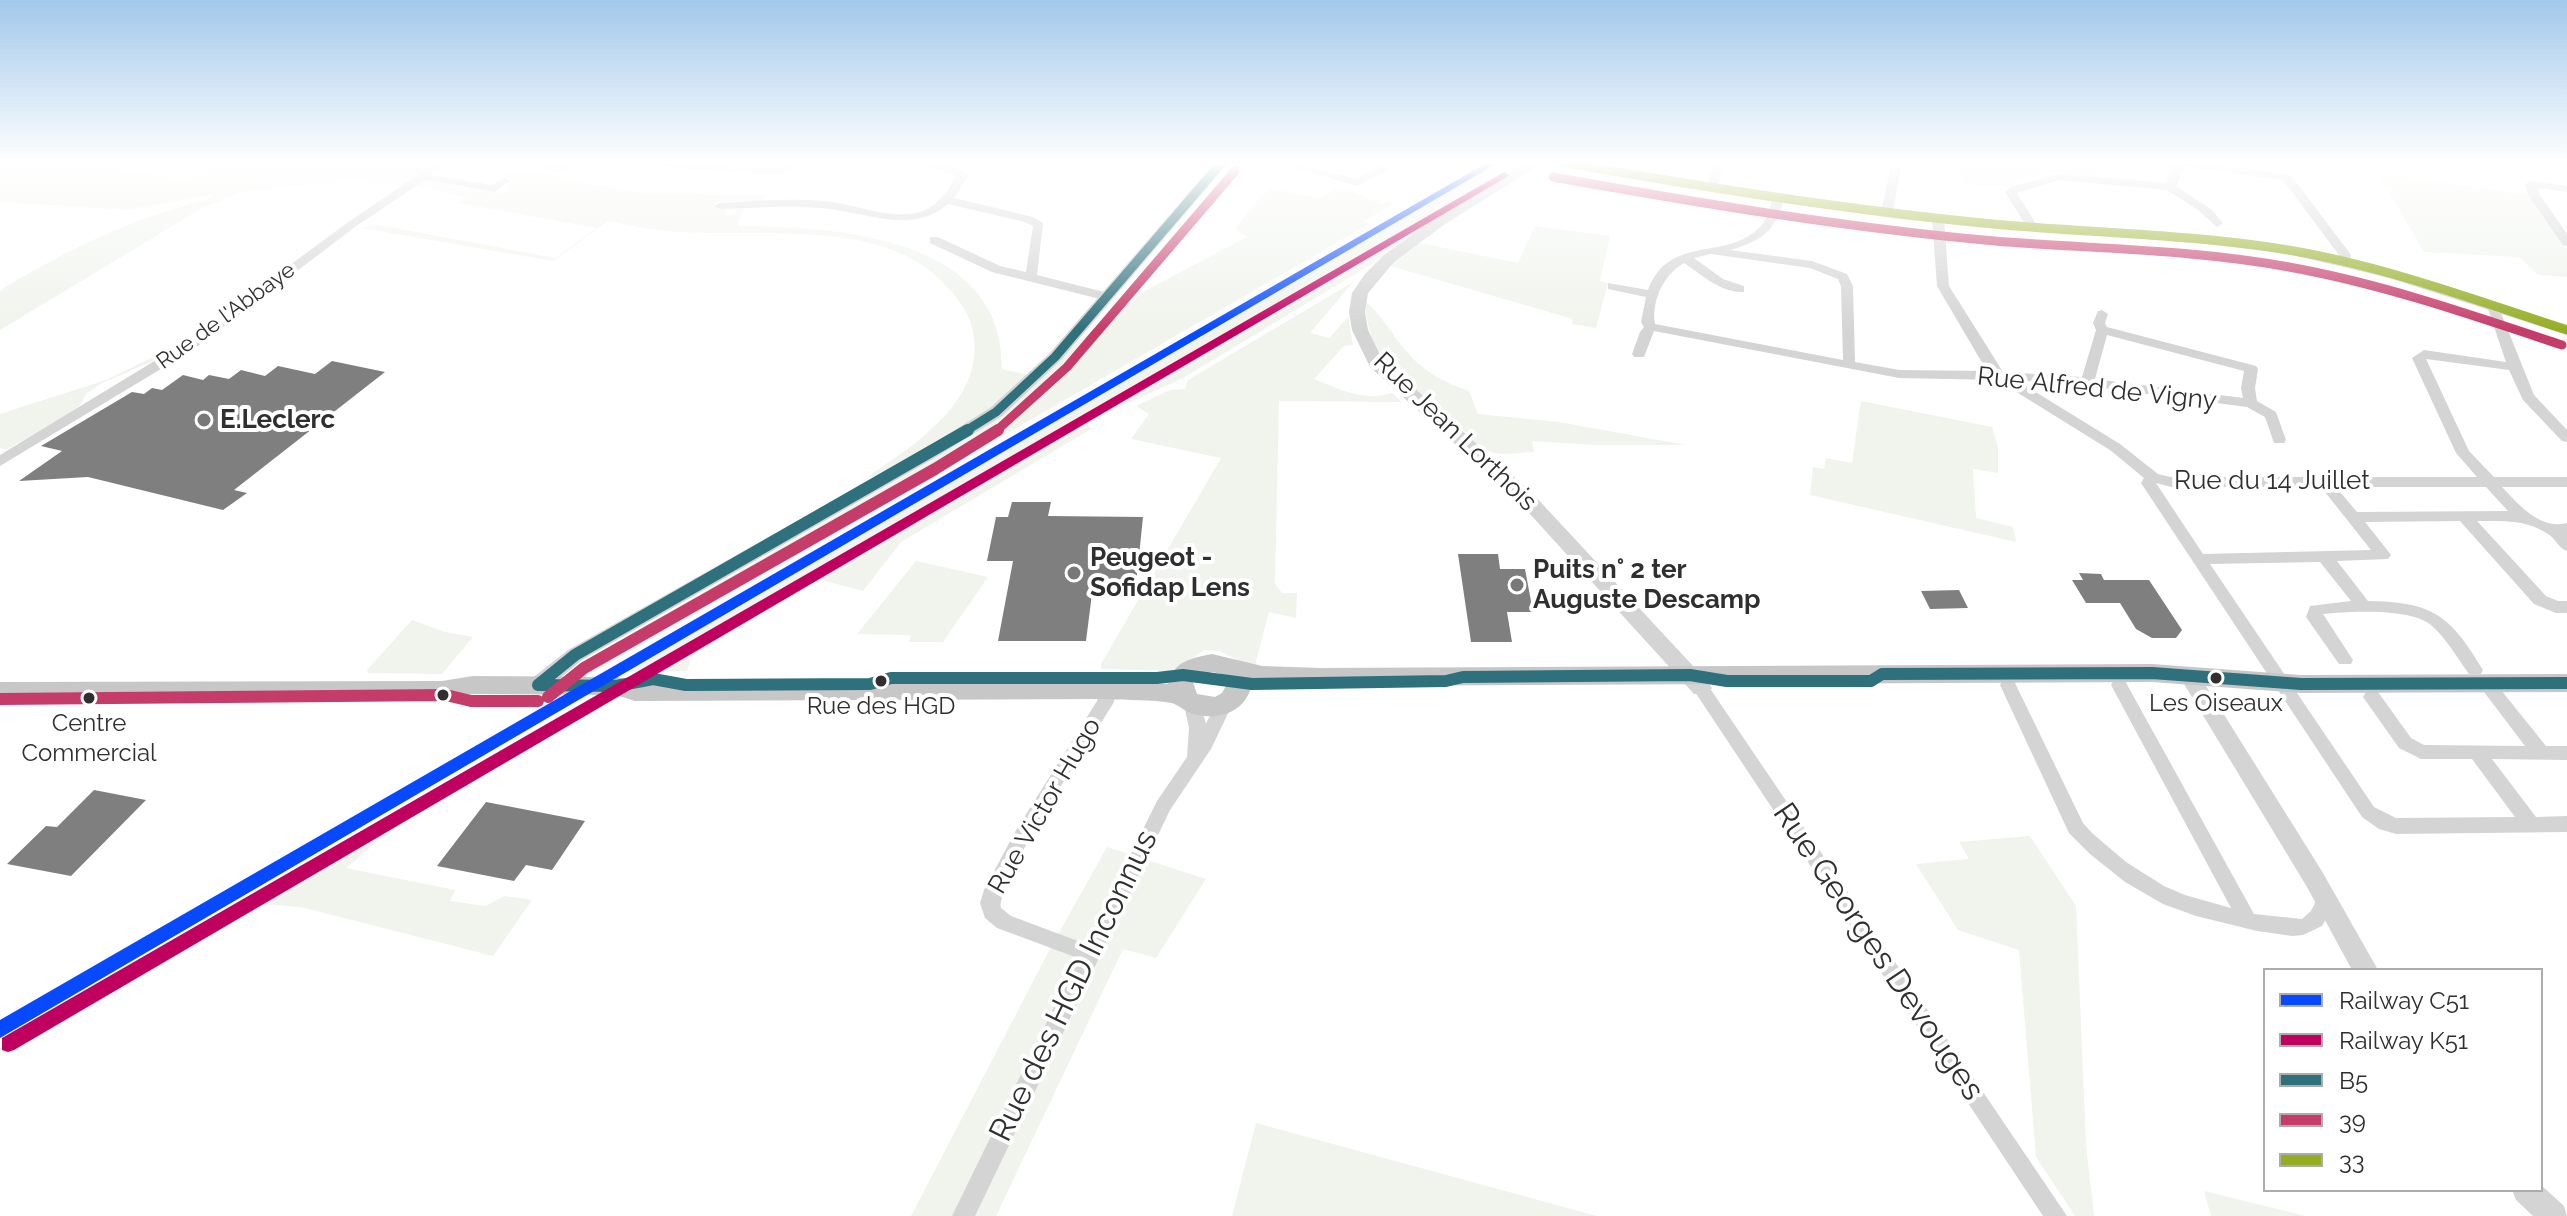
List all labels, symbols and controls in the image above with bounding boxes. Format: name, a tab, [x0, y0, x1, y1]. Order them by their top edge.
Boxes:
street label: Rue de l'Abbaye	[152, 257, 300, 375]
street label: Rue Jean Lorthois	[1367, 346, 1543, 518]
street label: Rue Alfred de Vigny	[1976, 361, 2218, 417]
place label: E.Leclerc	[220, 404, 335, 436]
marker: E.Leclerc	[195, 411, 213, 429]
street label: Rue du 14 Juillet	[2174, 465, 2370, 497]
place label: Peugeot - Sofidap Lens	[1090, 542, 1250, 604]
place label: Puits n° 2 ter Auguste Descamp	[1533, 554, 1761, 616]
marker: Peugeot - Sofidap Lens	[1065, 564, 1083, 582]
marker: Puits n° 2 ter Auguste Descamp	[1508, 576, 1526, 594]
marker: Les Oiseaux	[2208, 670, 2224, 686]
marker: Rue des HGD	[873, 673, 889, 689]
unlabelled marker	[435, 687, 451, 703]
marker: Centre Commercial	[81, 690, 97, 706]
place label: Les Oiseaux	[2149, 690, 2283, 718]
place label: Rue des HGD	[807, 693, 955, 721]
place label: Centre Commercial	[22, 710, 156, 766]
street label: Rue Victor Hugo	[982, 713, 1108, 899]
street label: Rue Georges Devouges	[1764, 796, 1992, 1108]
street label: Rue des HGD Inconnus	[982, 824, 1166, 1148]
legend	[2263, 968, 2543, 1192]
text: Railway C51	[2339, 986, 2469, 1015]
text: Railway K51	[2339, 1026, 2468, 1055]
text: B5	[2339, 1066, 2368, 1095]
text: 39	[2339, 1106, 2366, 1135]
text: 33	[2339, 1146, 2365, 1175]

